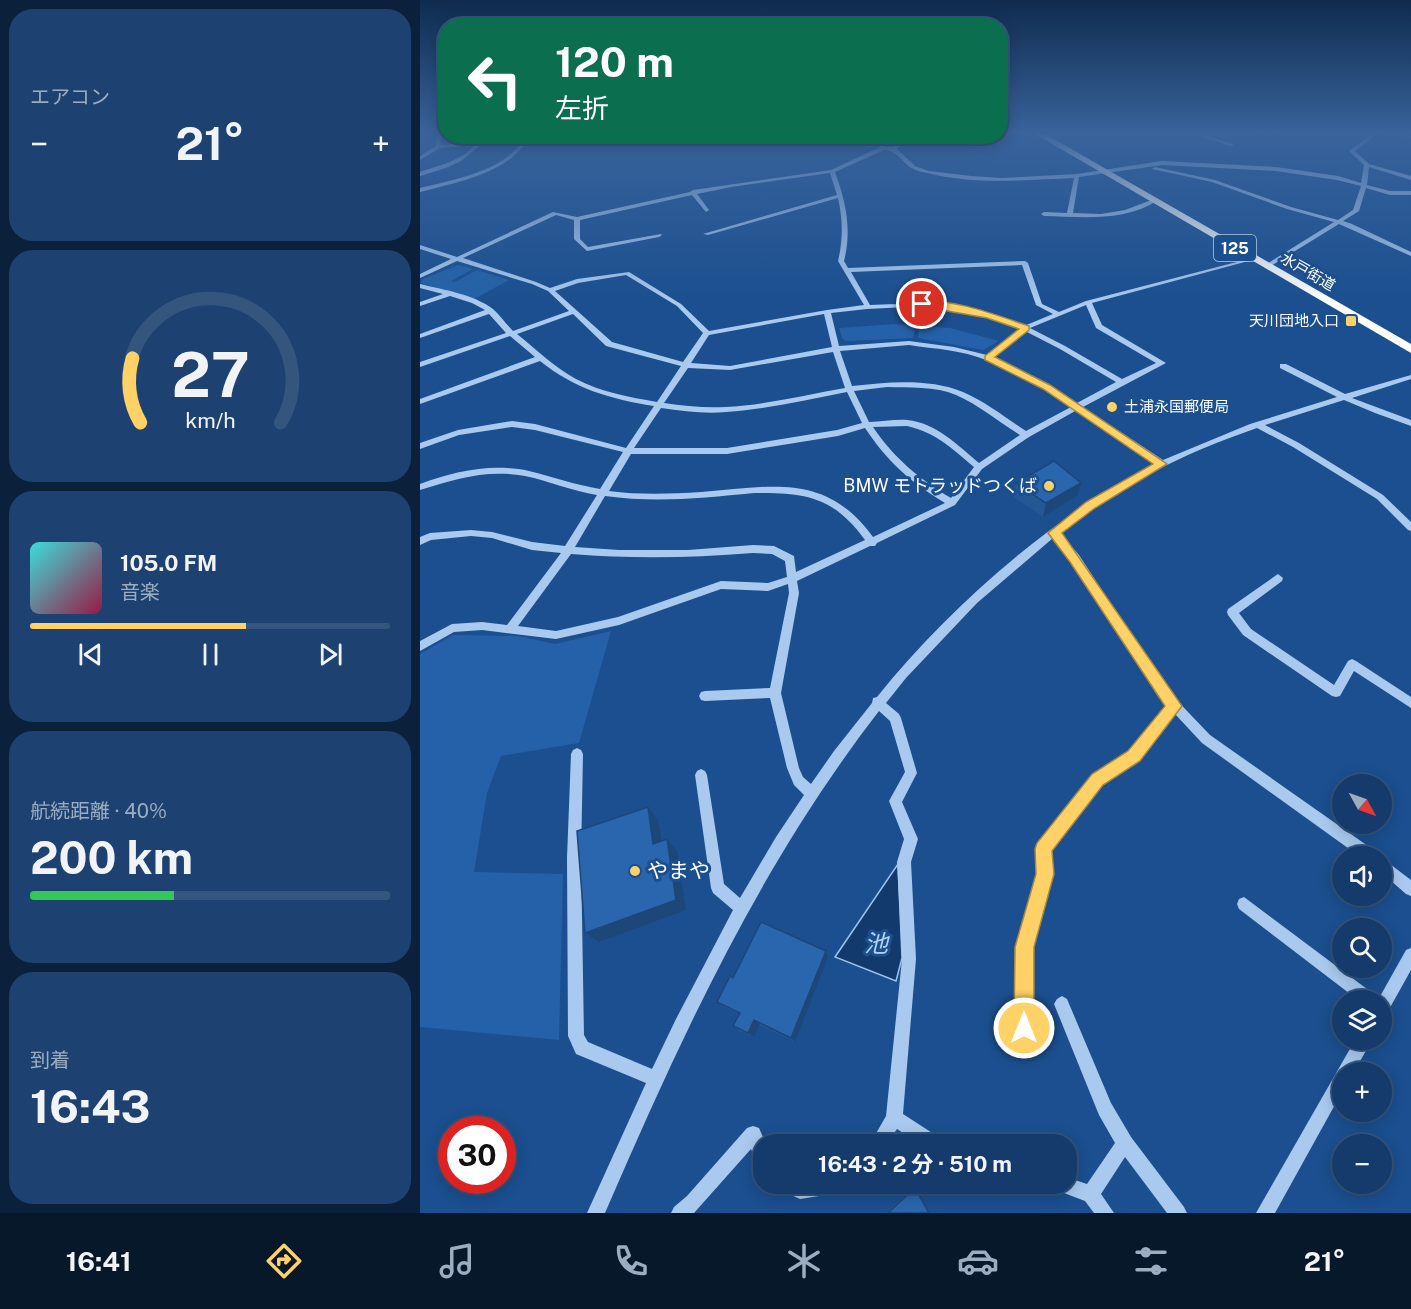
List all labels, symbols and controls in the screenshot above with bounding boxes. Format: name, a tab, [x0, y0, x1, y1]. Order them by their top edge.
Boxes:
text: 120 m	[555, 37, 674, 86]
icon: left	[456, 42, 534, 120]
text: エアコン	[30, 85, 110, 109]
text: 左折	[555, 92, 609, 124]
text: 21°	[175, 117, 245, 170]
text: −	[30, 125, 48, 163]
text: +	[372, 125, 390, 163]
road number: 125	[1214, 235, 1256, 261]
street label: 水戸街道	[1278, 249, 1338, 294]
pin	[896, 278, 947, 329]
icon: arrive	[905, 287, 938, 320]
place label: 天川団地入口	[1249, 312, 1339, 329]
marker: 天川団地入口	[1344, 314, 1358, 328]
text: 27	[171, 338, 249, 411]
place label: 土浦永国郵便局	[1124, 398, 1229, 415]
marker: 土浦永国郵便局	[1105, 400, 1119, 414]
text: km/h	[185, 408, 235, 433]
place label: BMW モトラッドつくば	[843, 475, 1037, 496]
marker: BMW モトラッドつくば	[1042, 479, 1056, 493]
text: 105.0 FM	[120, 550, 217, 576]
text: 音楽	[120, 580, 160, 604]
icon: previous	[74, 638, 107, 671]
icon: pause	[194, 638, 227, 671]
icon: next	[314, 638, 347, 671]
north arrow	[1332, 774, 1392, 834]
map controls	[1332, 774, 1392, 1194]
text: 航続距離 · 40%	[30, 799, 167, 823]
text: 200 km	[30, 831, 193, 884]
button: sound	[1332, 846, 1392, 906]
place label: やまや	[647, 858, 710, 883]
marker: やまや	[628, 864, 642, 878]
button: search	[1332, 918, 1392, 978]
water label: 池	[864, 929, 890, 957]
button: layers	[1332, 990, 1392, 1050]
position arrow	[992, 996, 1056, 1060]
text: 到着	[30, 1048, 70, 1072]
button: +	[1332, 1062, 1392, 1122]
text: 16:43	[30, 1080, 150, 1133]
speed limit sign: 30	[438, 1116, 516, 1194]
button: −	[1332, 1134, 1392, 1194]
text: 16:43 · 2 分 · 510 m	[818, 1151, 1012, 1177]
icon: directions	[263, 1240, 305, 1282]
icon: music	[436, 1240, 478, 1282]
icon: phone	[610, 1240, 652, 1282]
icon: climate	[783, 1240, 825, 1282]
icon: car	[957, 1240, 999, 1282]
icon: filters	[1130, 1240, 1172, 1282]
text: 16:41	[66, 1245, 132, 1277]
text: 21°	[1304, 1245, 1345, 1277]

